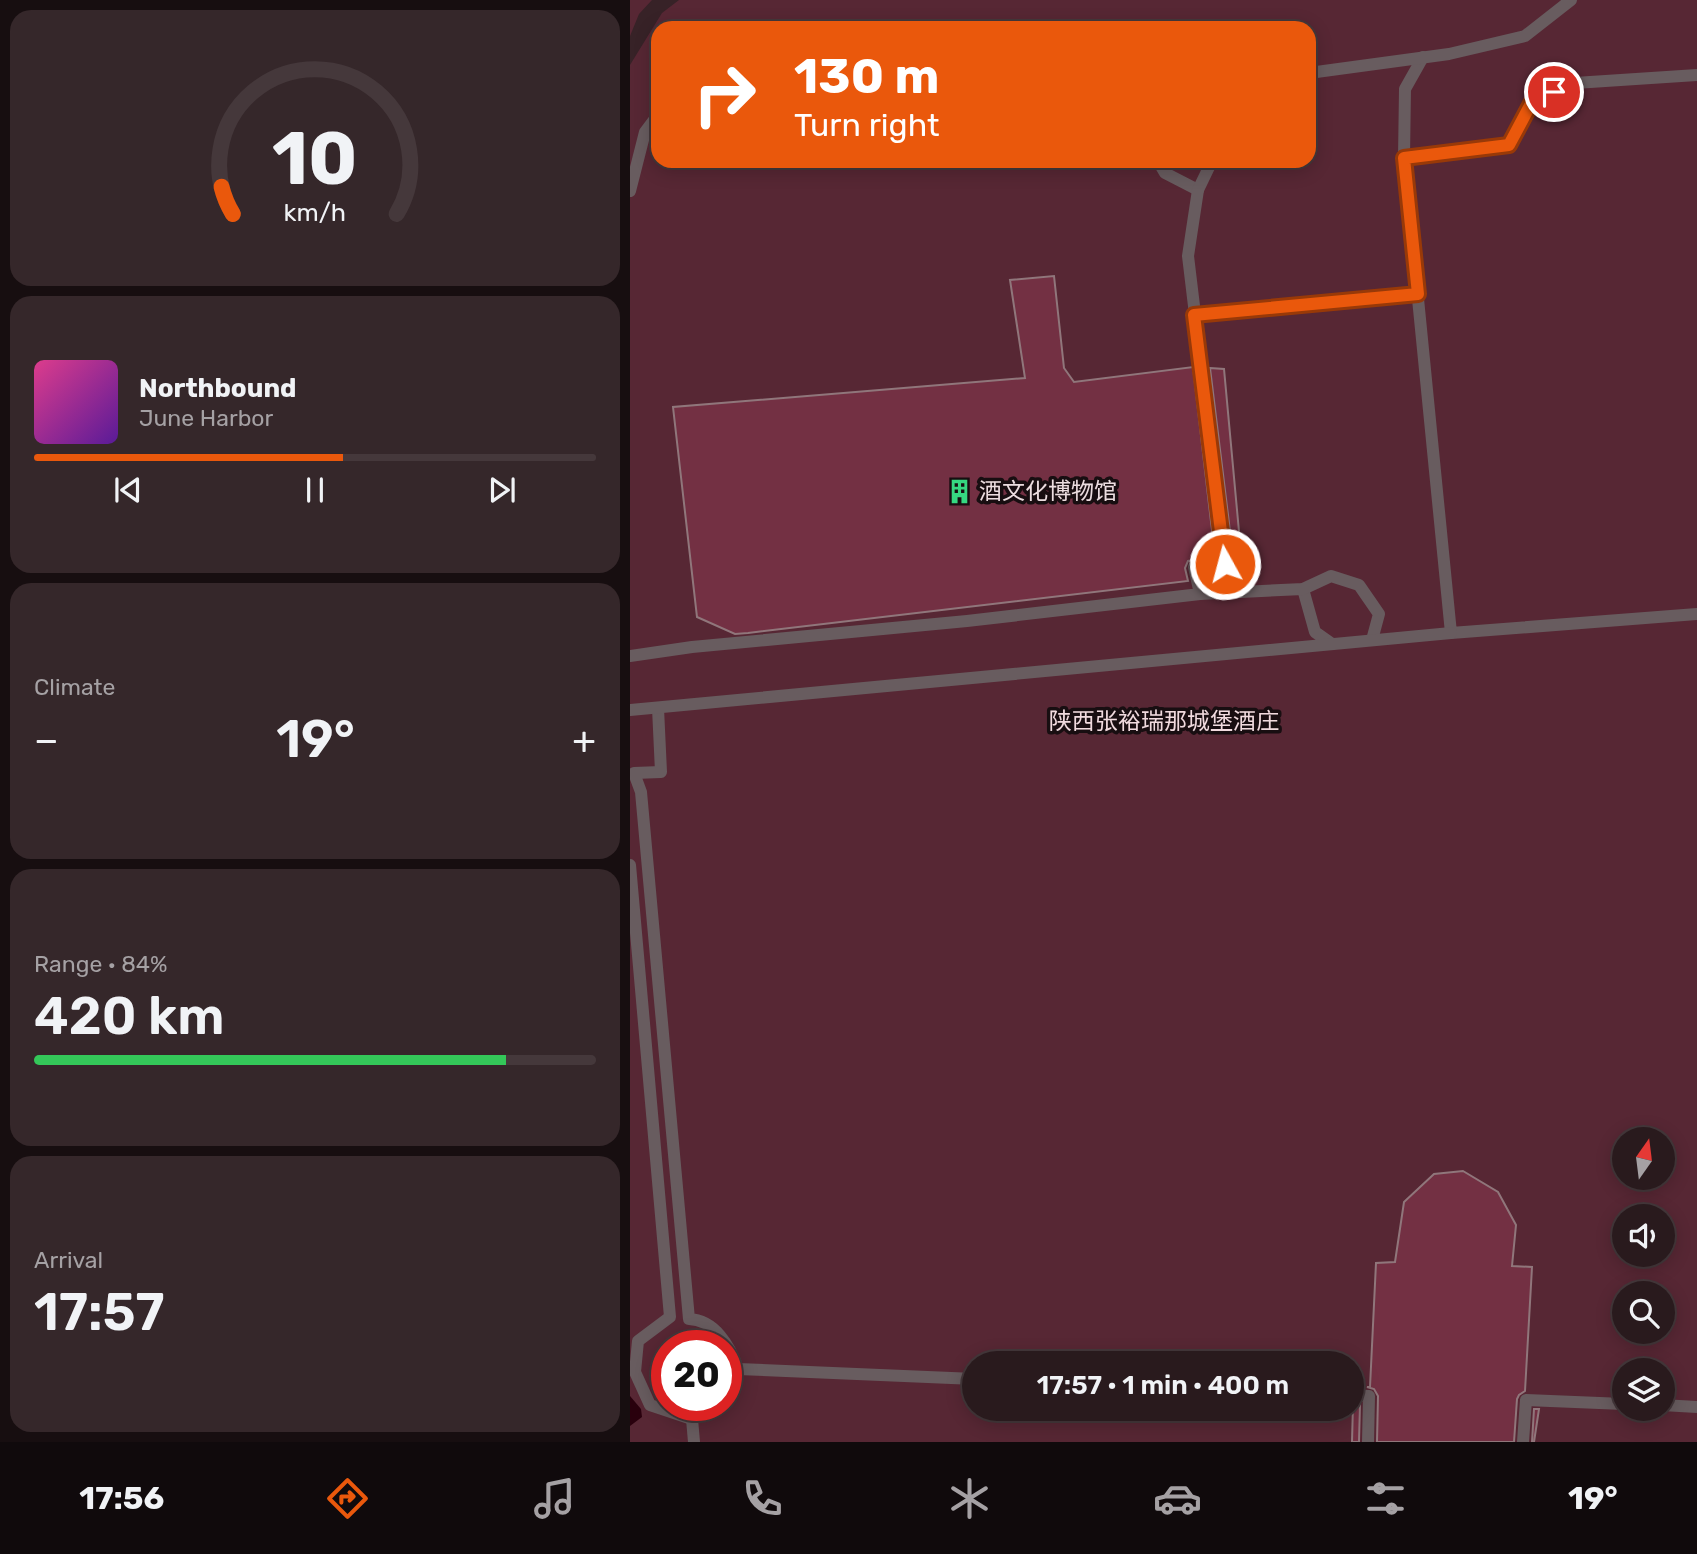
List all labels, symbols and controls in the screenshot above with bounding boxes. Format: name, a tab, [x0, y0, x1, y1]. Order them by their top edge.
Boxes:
text: 130 m	[794, 47, 939, 105]
icon: right	[679, 49, 770, 140]
pin	[1524, 62, 1584, 122]
icon: arrive	[1535, 73, 1573, 111]
text: Turn right	[794, 106, 939, 144]
text: 10	[272, 117, 358, 203]
text: km/h	[284, 198, 346, 227]
text: Northbound	[139, 373, 297, 404]
text: June Harbor	[139, 404, 273, 432]
icon: previous	[109, 471, 147, 509]
icon: pause	[296, 471, 334, 509]
icon: next	[483, 471, 521, 509]
building icon: 酒文化博物馆	[945, 477, 973, 505]
place label: 酒文化博物馆	[979, 477, 1117, 505]
position arrow	[1188, 527, 1262, 601]
text: Climate	[34, 673, 115, 701]
park label: 陕西张裕瑞那城堡酒庄	[1049, 707, 1279, 735]
text: 19°	[276, 708, 355, 770]
text: −	[34, 717, 59, 763]
text: +	[572, 717, 596, 763]
text: Range · 84%	[34, 950, 168, 978]
text: 420 km	[34, 985, 225, 1047]
north arrow	[1612, 1127, 1675, 1190]
map controls	[1612, 1127, 1675, 1421]
button: sound	[1612, 1204, 1675, 1267]
text: Arrival	[34, 1246, 103, 1274]
text: 17:57	[34, 1281, 165, 1343]
button: search	[1612, 1281, 1675, 1344]
speed limit sign: 20	[651, 1330, 742, 1421]
button: layers	[1612, 1358, 1675, 1421]
text: 17:57 · 1 min · 400 m	[1037, 1370, 1289, 1401]
icon: directions	[323, 1474, 372, 1523]
icon: music	[530, 1474, 579, 1523]
icon: phone	[738, 1474, 787, 1523]
icon: climate	[945, 1474, 994, 1523]
icon: car	[1153, 1474, 1202, 1523]
icon: filters	[1361, 1474, 1410, 1523]
text: 17:56	[79, 1479, 164, 1517]
text: 19°	[1568, 1479, 1618, 1517]

